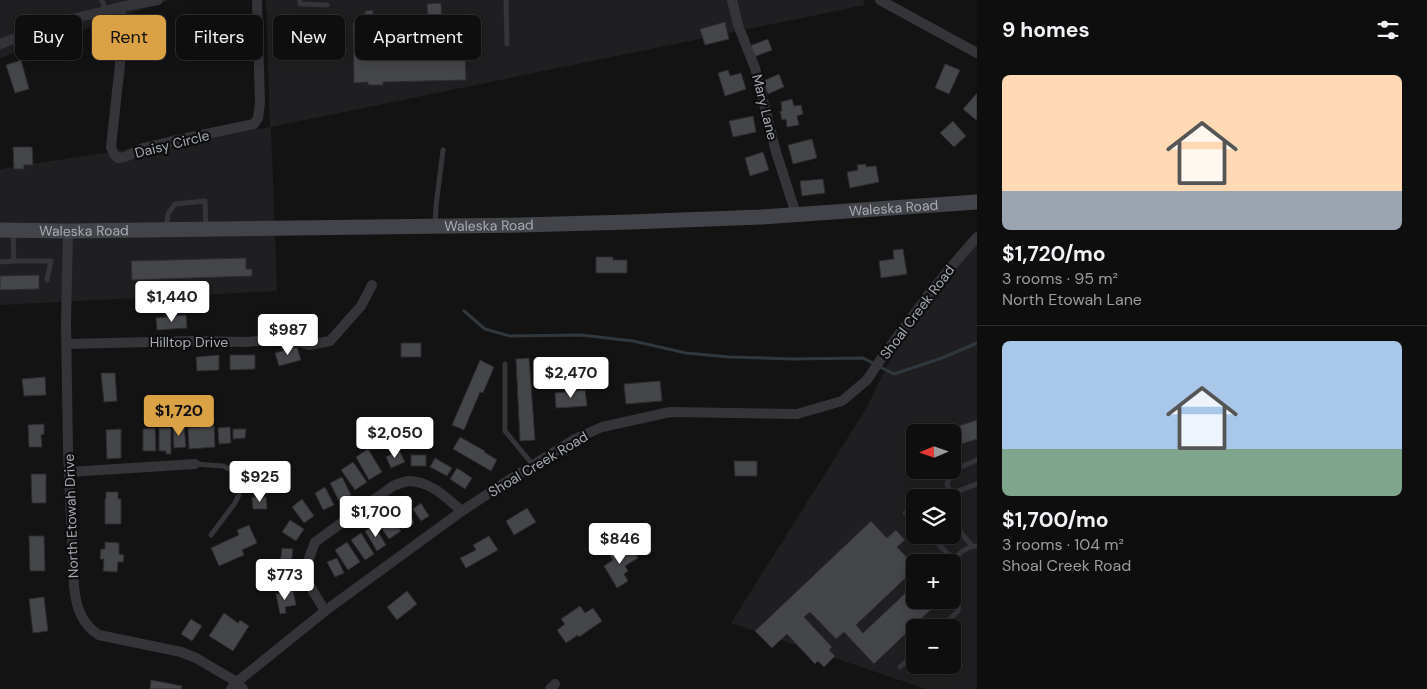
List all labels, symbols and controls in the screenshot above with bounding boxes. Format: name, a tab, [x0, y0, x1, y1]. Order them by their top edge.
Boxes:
chip: Buy	[15, 15, 82, 60]
chip: Rent	[92, 15, 166, 60]
chip: Filters	[176, 15, 263, 60]
chip: New	[273, 15, 345, 60]
chip: Apartment	[355, 15, 481, 60]
text: 9 homes	[1002, 16, 1090, 44]
icon: filters	[1374, 16, 1402, 44]
street label: Mary Lane	[748, 72, 782, 142]
icon: home	[1157, 108, 1247, 198]
street label: Daisy Circle	[133, 126, 211, 162]
street label: Waleska Road	[848, 196, 939, 220]
street label: Waleska Road	[444, 216, 534, 235]
street label: Waleska Road	[39, 221, 129, 240]
text: $1,720/mo	[1002, 240, 1106, 268]
street label: Shoal Creek Road	[876, 261, 958, 363]
text: 3 rooms · 95 m²	[1002, 268, 1118, 289]
pin: $1,440	[131, 280, 213, 323]
text: $1,440	[146, 286, 198, 307]
text: North Etowah Lane	[1002, 289, 1142, 310]
pin: $987	[258, 314, 318, 356]
text: $987	[269, 319, 307, 340]
street label: Hilltop Drive	[150, 333, 228, 351]
pin: $2,470	[530, 356, 612, 399]
text: $2,470	[545, 362, 598, 383]
icon: home	[1157, 373, 1247, 463]
pin: $1,720	[138, 394, 220, 437]
text: $1,720	[155, 400, 203, 421]
pin: $2,050	[354, 416, 436, 459]
text: $2,050	[367, 422, 423, 443]
north arrow	[906, 424, 961, 479]
map controls	[906, 424, 961, 674]
street label: Shoal Creek Road	[485, 427, 591, 501]
street label: North Etowah Drive	[60, 453, 82, 579]
pin: $925	[230, 460, 290, 503]
text: $925	[241, 466, 279, 487]
button: layers	[906, 489, 961, 544]
pin: $1,700	[335, 496, 417, 538]
text: $1,700	[351, 501, 401, 522]
text: $1,700/mo	[1002, 506, 1109, 534]
pin: $846	[590, 522, 650, 565]
text: $846	[600, 528, 640, 549]
text: 3 rooms · 104 m²	[1002, 534, 1124, 555]
button: +	[906, 554, 961, 609]
text: Shoal Creek Road	[1002, 555, 1131, 576]
pin: $773	[255, 558, 315, 601]
text: $773	[267, 564, 303, 585]
button: −	[906, 619, 961, 674]

